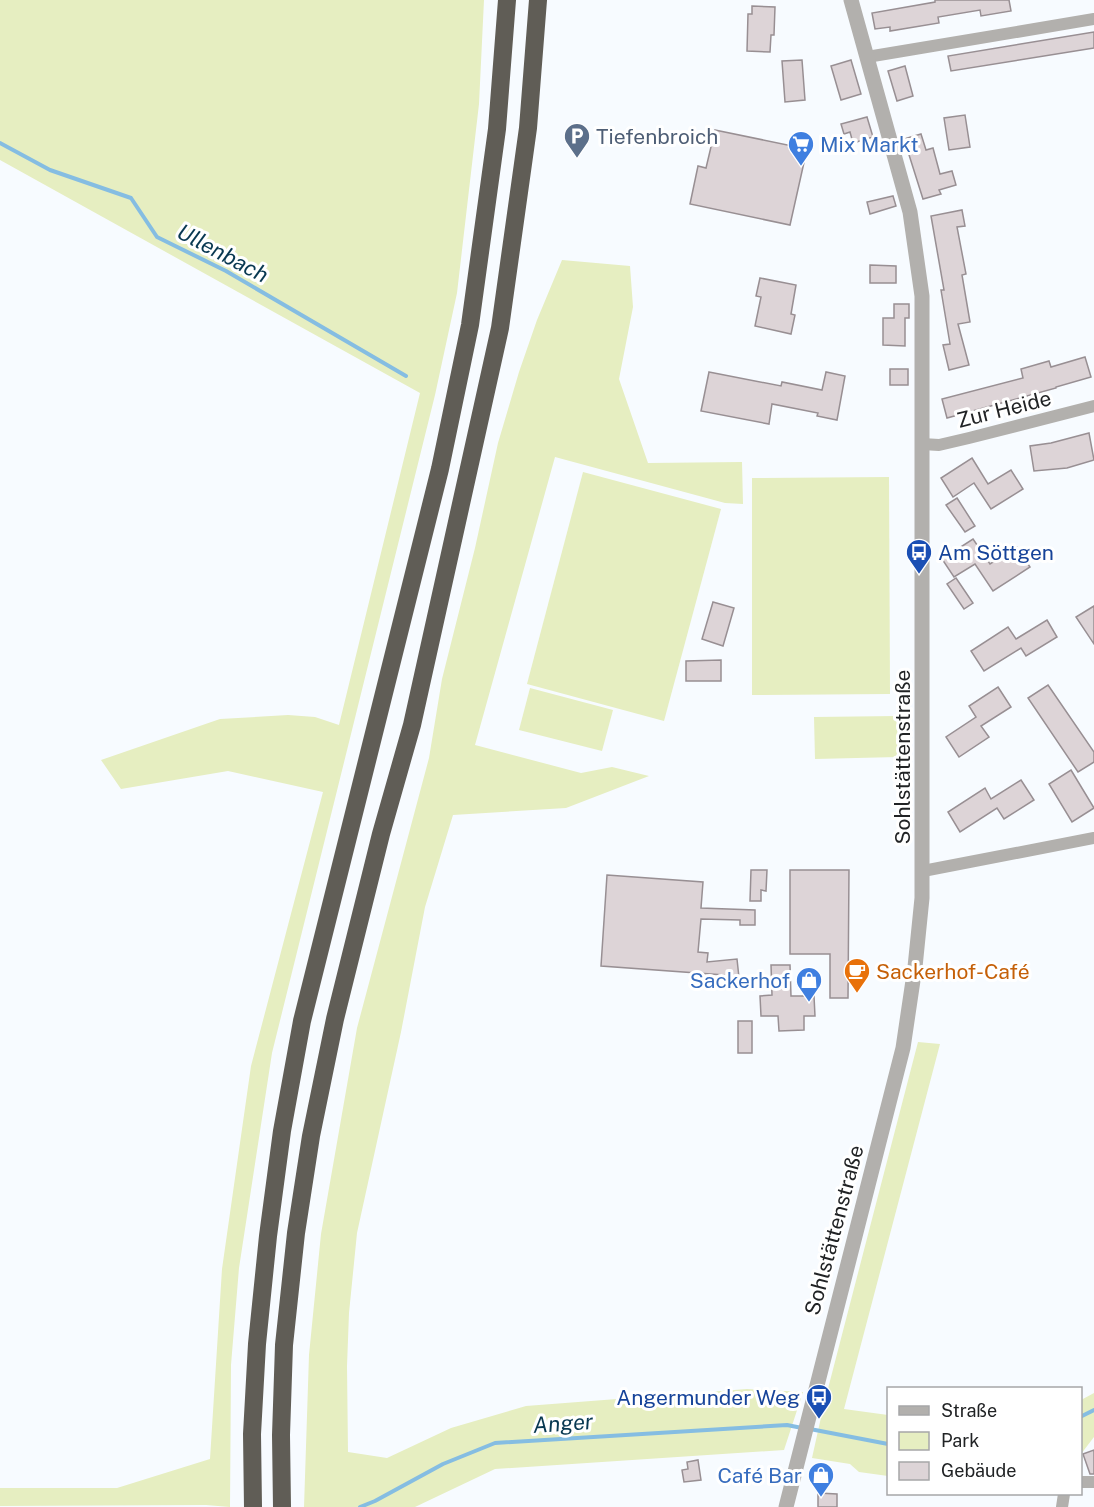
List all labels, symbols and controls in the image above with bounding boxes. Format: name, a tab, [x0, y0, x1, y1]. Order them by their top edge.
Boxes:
parking icon: Tiefenbroich	[562, 121, 592, 159]
place label: Tiefenbroich	[596, 124, 718, 149]
supermarket icon: Mix Markt	[786, 129, 816, 167]
place label: Mix Markt	[820, 132, 919, 157]
water label: Ullenbach	[173, 218, 273, 288]
street label: Zur Heide	[954, 385, 1054, 433]
bus stop icon: Am Söttgen	[904, 537, 934, 575]
place label: Am Söttgen	[938, 540, 1054, 565]
street label: Sohlstättenstraße	[890, 670, 915, 844]
cafe icon: Sackerhof-Café	[842, 956, 872, 994]
place label: Sackerhof-Café	[876, 959, 1030, 984]
shop icon: Sackerhof	[794, 965, 824, 1003]
place label: Sackerhof	[690, 968, 790, 993]
street label: Sohlstättenstraße	[799, 1142, 869, 1318]
bus stop icon: Angermunder Weg	[804, 1382, 834, 1420]
place label: Angermunder Weg	[616, 1385, 800, 1410]
legend	[887, 1387, 1082, 1495]
text: Straße	[941, 1400, 997, 1421]
water label: Anger	[532, 1408, 595, 1438]
text: Park	[941, 1430, 979, 1451]
shop icon: Café Bar	[806, 1460, 836, 1498]
text: Gebäude	[941, 1460, 1016, 1481]
place label: Café Bar	[717, 1463, 802, 1488]

